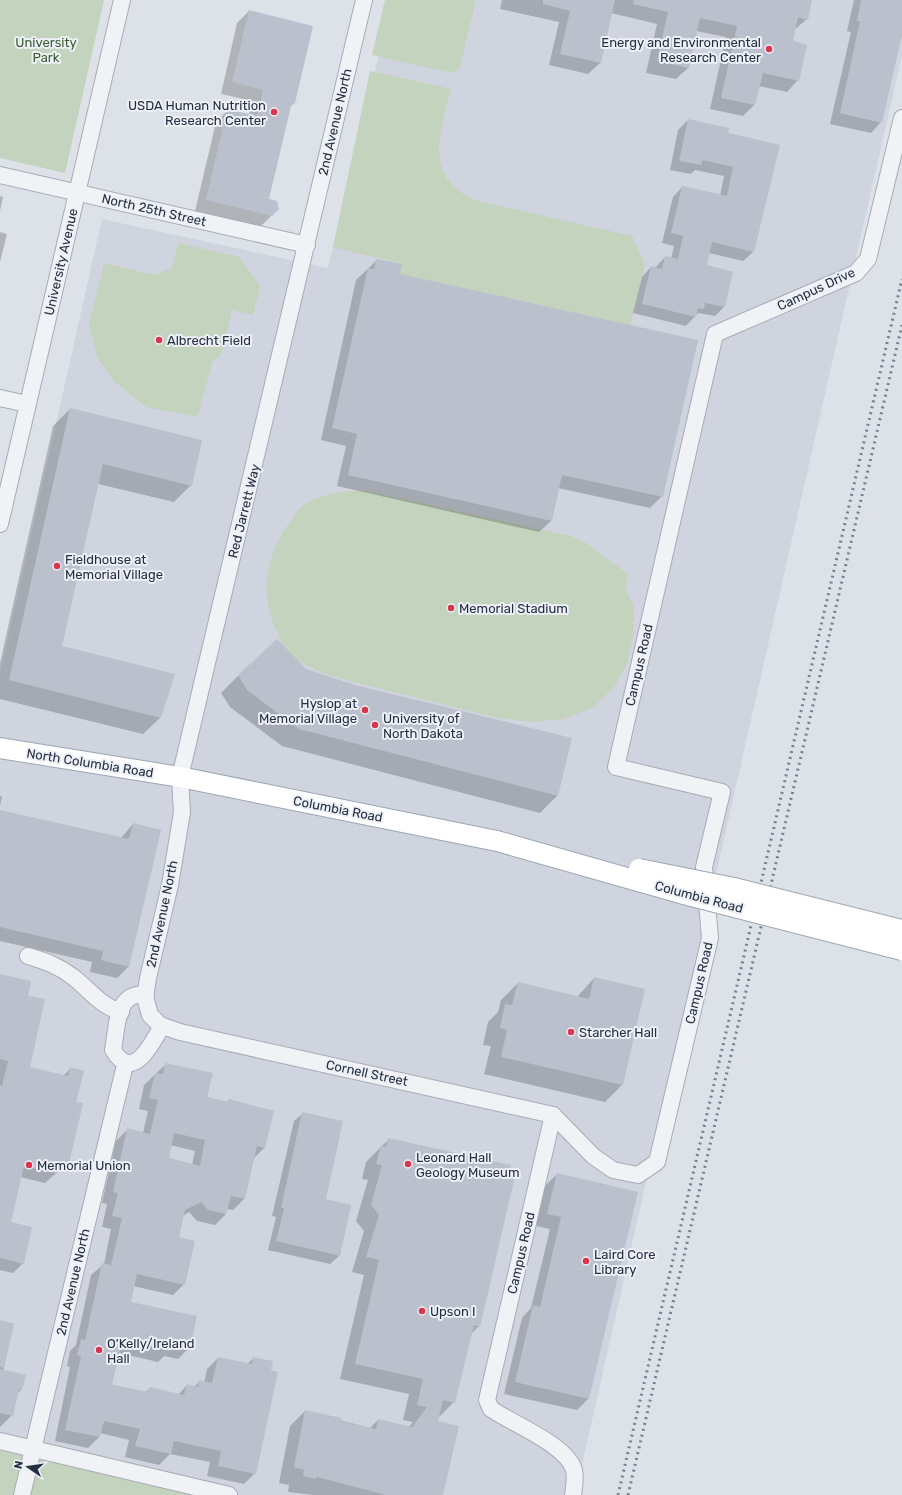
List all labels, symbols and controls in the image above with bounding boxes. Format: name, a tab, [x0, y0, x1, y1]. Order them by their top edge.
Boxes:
park label: University Park	[15, 35, 77, 65]
place label: Energy and Environmental Research Center	[601, 35, 761, 65]
marker: Energy and Environmental Research Center	[764, 44, 774, 54]
street label: 2nd Avenue North	[315, 67, 355, 177]
place label: USDA Human Nutrition Research Center	[128, 98, 266, 128]
marker: USDA Human Nutrition Research Center	[269, 107, 279, 117]
street label: North 25th Street	[100, 191, 208, 229]
street label: University Avenue	[41, 207, 81, 317]
street label: Campus Drive	[775, 264, 857, 314]
place label: Albrecht Field	[167, 333, 251, 348]
marker: Albrecht Field	[154, 335, 164, 345]
street label: Red Jarrett Way	[225, 462, 263, 560]
place label: Fieldhouse at Memorial Village	[65, 552, 163, 583]
marker: Fieldhouse at Memorial Village	[52, 561, 62, 571]
place label: Memorial Stadium	[459, 601, 568, 616]
marker: Memorial Stadium	[446, 603, 456, 613]
street label: Campus Road	[622, 623, 656, 707]
place label: Hyslop at Memorial Village	[259, 696, 357, 727]
marker: Hyslop at Memorial Village	[360, 705, 370, 715]
place label: University of North Dakota	[383, 711, 463, 741]
marker: University of North Dakota	[370, 720, 380, 730]
street label: North Columbia Road	[25, 746, 155, 780]
street label: Columbia Road	[292, 793, 384, 825]
street label: 2nd Avenue North	[143, 859, 181, 969]
street label: Columbia Road	[653, 878, 745, 916]
street label: Campus Road	[682, 941, 716, 1025]
place label: Starcher Hall	[579, 1025, 657, 1040]
marker: Starcher Hall	[566, 1027, 576, 1037]
street label: Cornell Street	[325, 1057, 409, 1089]
place label: Leonard Hall Geology Museum	[416, 1150, 519, 1181]
place label: Memorial Union	[37, 1158, 131, 1173]
marker: Leonard Hall Geology Museum	[403, 1159, 413, 1169]
marker: Memorial Union	[24, 1160, 34, 1170]
street label: Campus Road	[504, 1211, 538, 1295]
street label: 2nd Avenue North	[53, 1227, 93, 1337]
place label: Laird Core Library	[594, 1247, 656, 1277]
marker: Laird Core Library	[581, 1256, 591, 1266]
place label: Upson I	[430, 1304, 476, 1319]
marker: Upson I	[417, 1306, 427, 1316]
place label: O'Kelly/Ireland Hall	[107, 1336, 195, 1366]
marker: O'Kelly/Ireland Hall	[94, 1345, 104, 1355]
north arrow	[8, 1447, 48, 1487]
text: N	[12, 1459, 26, 1470]

